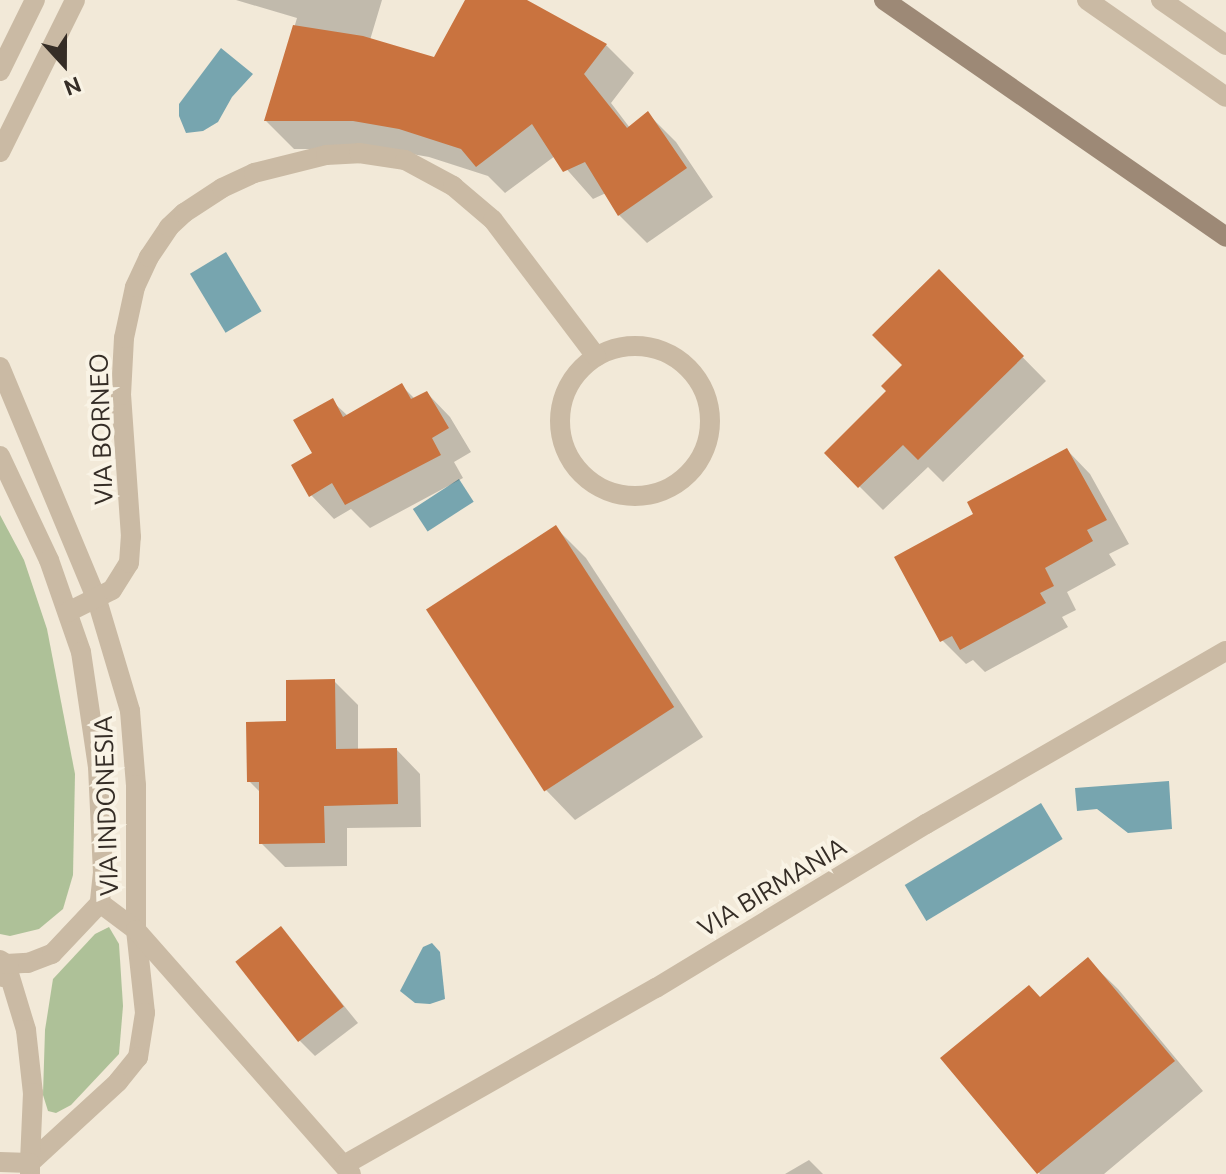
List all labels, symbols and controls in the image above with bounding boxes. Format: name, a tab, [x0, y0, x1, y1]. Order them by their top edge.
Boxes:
north arrow	[24, 24, 104, 104]
text: N	[61, 72, 85, 101]
street label: VIA BORNEO	[83, 353, 119, 505]
street label: VIA INDONESIA	[87, 715, 125, 897]
street label: VIA BIRMANIA	[692, 831, 852, 943]

